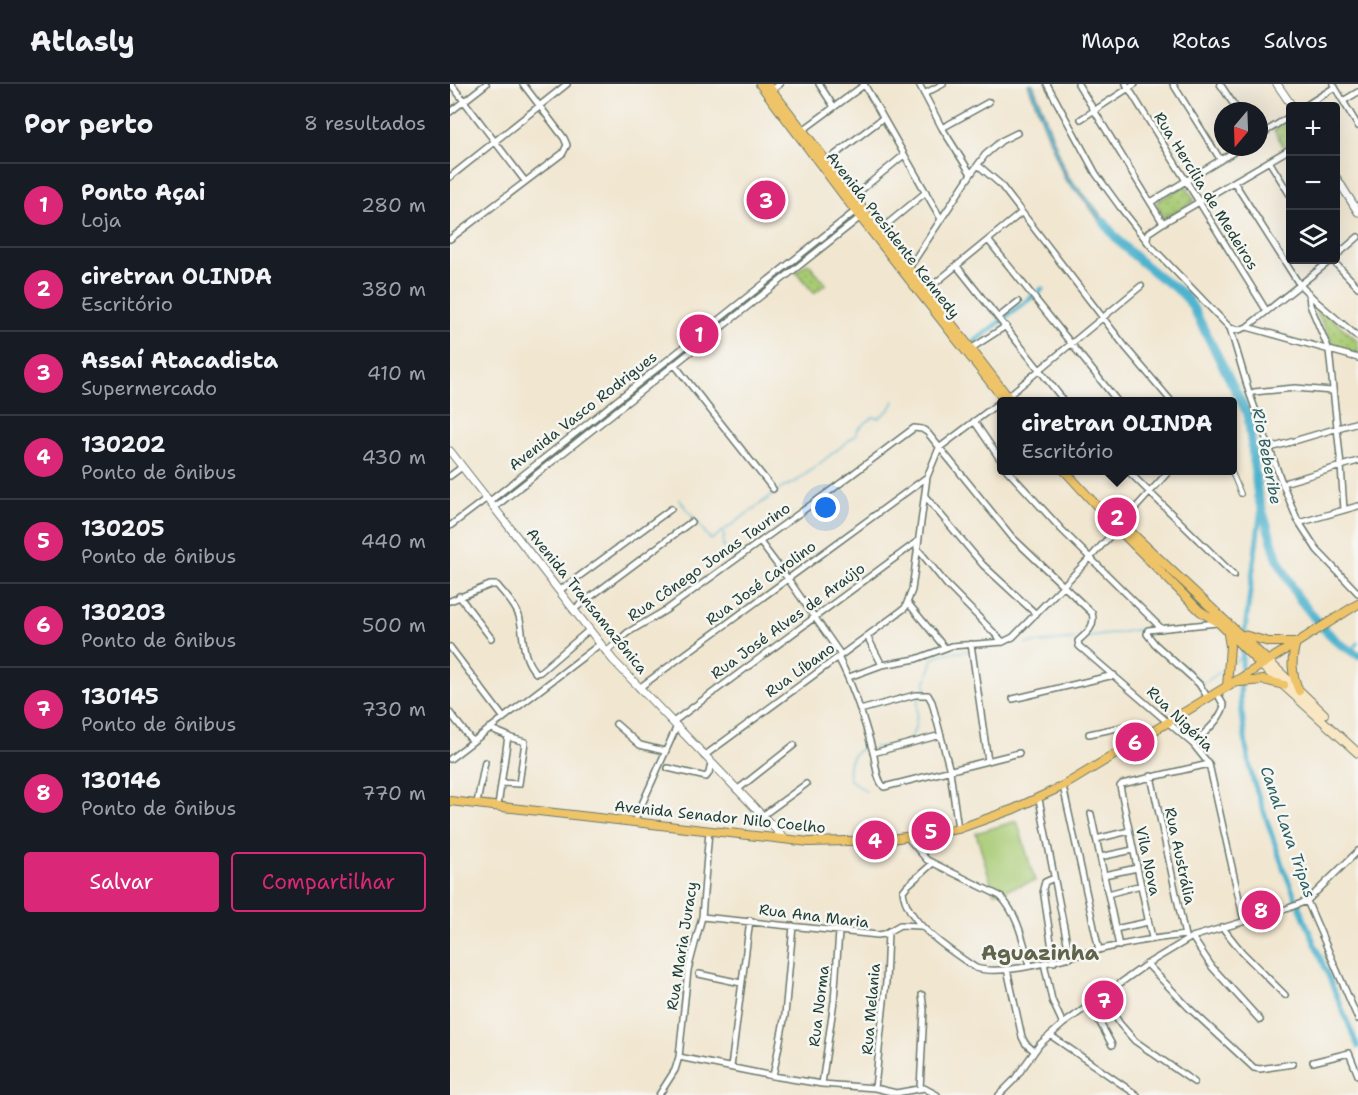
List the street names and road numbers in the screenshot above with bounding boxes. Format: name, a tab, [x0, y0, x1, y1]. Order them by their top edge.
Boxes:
street label: Rua Hercília de Medeiros	[1149, 108, 1263, 274]
street label: Avenida Presidente Kennedy	[822, 147, 964, 323]
street label: Avenida Vasco Rodrigues	[505, 347, 661, 475]
street label: Rua Cônego Jonas Taurino	[624, 498, 794, 626]
street label: Avenida Transamazônica	[522, 524, 653, 679]
street label: Rua José Carolino	[702, 536, 820, 630]
street label: Rua José Alves de Araújo	[707, 558, 869, 684]
street label: Rua Líbano	[761, 638, 839, 702]
street label: Rua Nigéria	[1142, 682, 1218, 756]
street label: Avenida Senador Nilo Coelho	[613, 796, 827, 838]
street label: Rua Austrália	[1160, 806, 1200, 907]
street label: Vila Nova	[1131, 824, 1165, 898]
street label: Rua Maria Juracy	[662, 880, 702, 1012]
street label: Rua Ana Maria	[758, 899, 871, 933]
street label: Rua Melania	[857, 962, 885, 1056]
street label: Rua Norma	[804, 963, 834, 1048]

